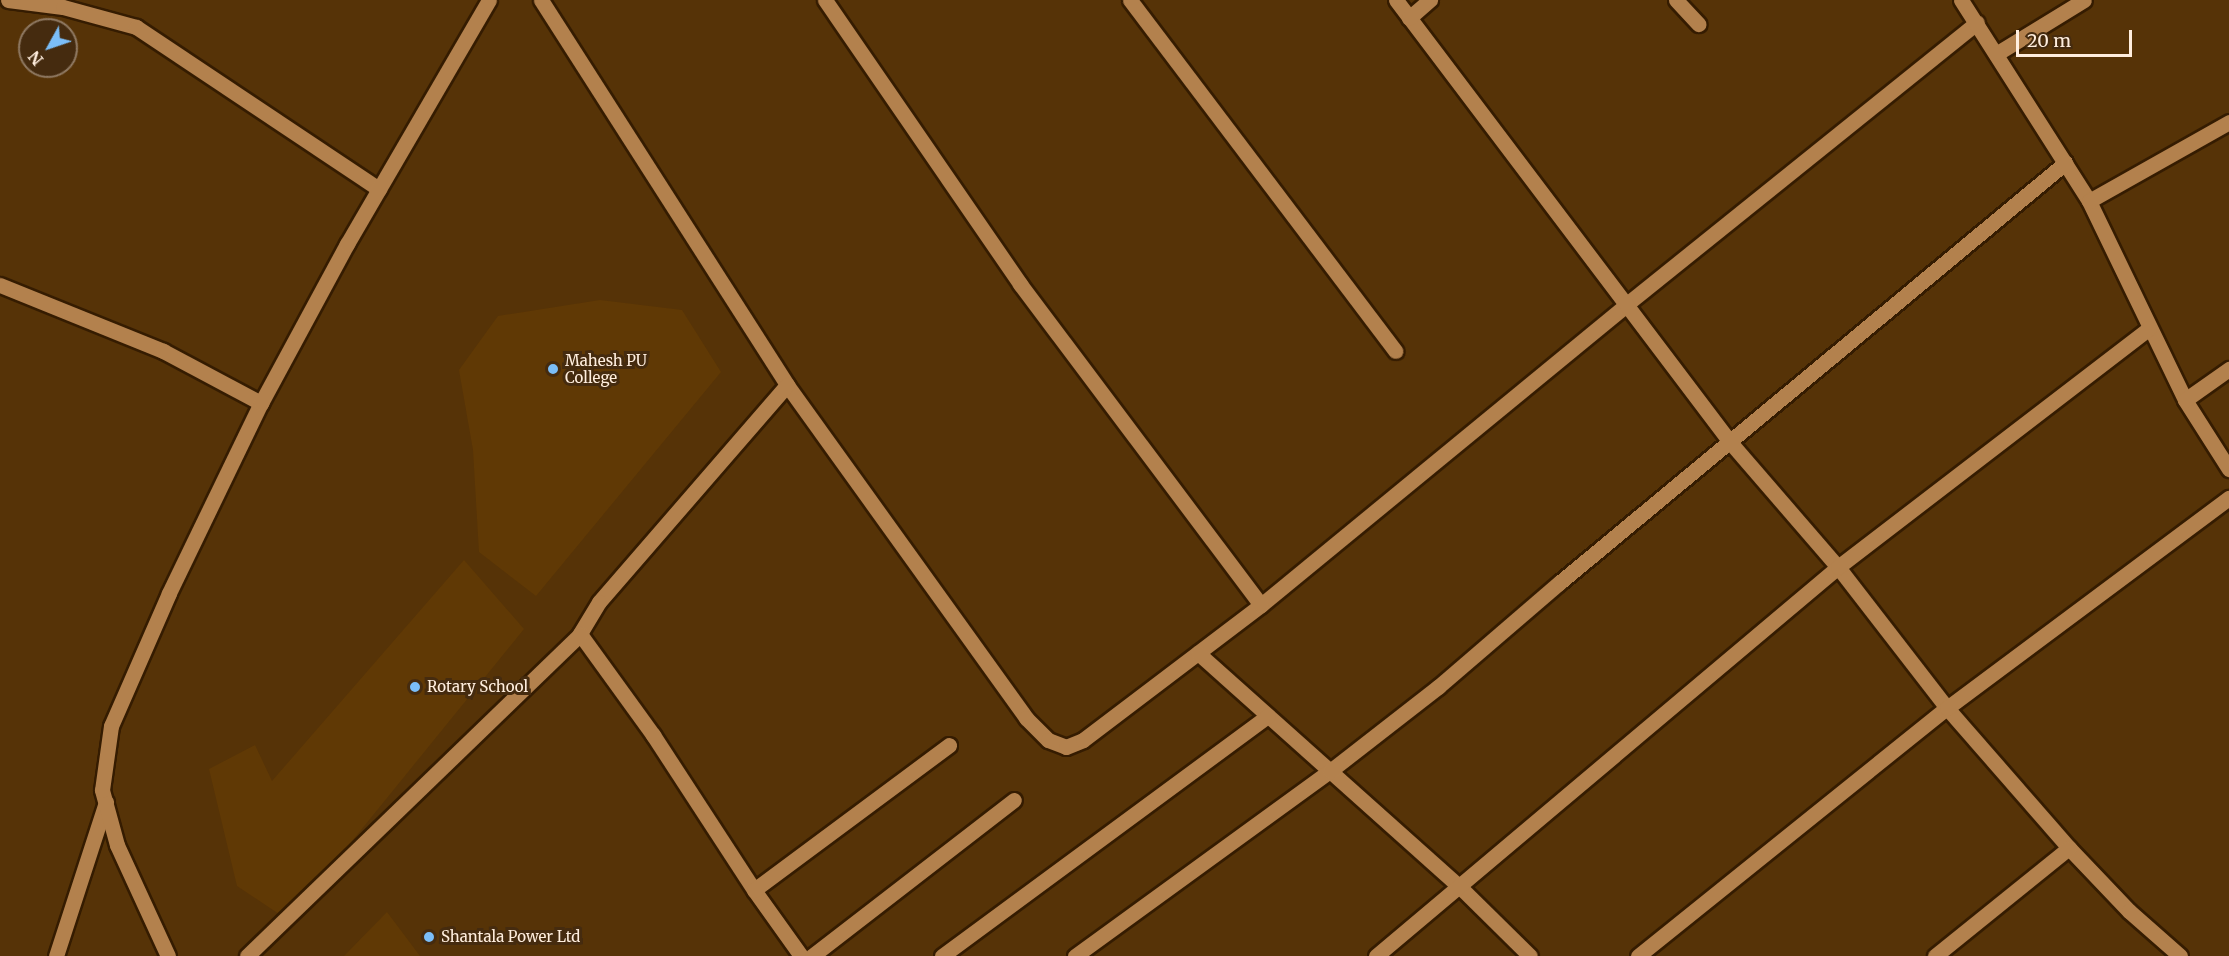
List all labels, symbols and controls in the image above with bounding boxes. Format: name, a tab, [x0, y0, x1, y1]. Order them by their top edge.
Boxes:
north arrow	[18, 18, 78, 78]
scale bar	[2019, 18, 2134, 56]
text: 20 m	[2027, 29, 2071, 52]
text: N	[24, 47, 47, 70]
place label: Mahesh PU College	[565, 351, 647, 386]
marker: Mahesh PU College	[546, 362, 560, 376]
place label: Rotary School	[427, 678, 528, 696]
marker: Rotary School	[408, 680, 422, 694]
place label: Shantala Power Ltd	[441, 928, 580, 946]
marker: Shantala Power Ltd	[422, 930, 436, 944]

